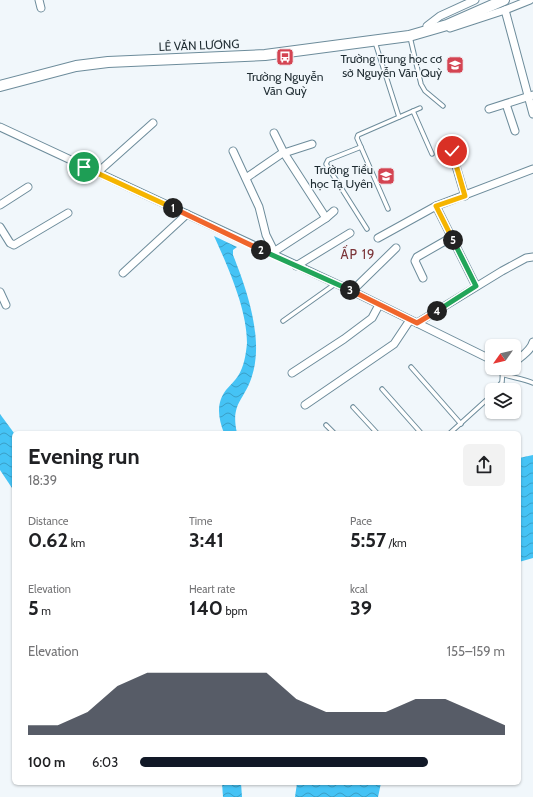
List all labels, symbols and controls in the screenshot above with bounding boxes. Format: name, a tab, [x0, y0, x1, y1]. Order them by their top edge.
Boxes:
street label: LÊ VĂN LƯƠNG	[158, 36, 240, 54]
bus stop icon: Trường Nguyễn Văn Quỳ	[275, 47, 295, 67]
place label: Trường Trung học cơ sở Nguyễn Văn Quỳ	[341, 51, 442, 80]
school or university icon: Trường Trung học cơ sở Nguyễn Văn Quỳ	[445, 55, 465, 75]
place label: Trường Nguyễn Văn Quỳ	[247, 69, 324, 98]
pin	[435, 134, 469, 168]
icon: check	[441, 140, 463, 162]
pin	[67, 150, 101, 184]
icon: arrive	[73, 156, 95, 178]
place label: Trường Tiểu học Tạ Uyên	[310, 162, 373, 191]
school or university icon: Trường Tiểu học Tạ Uyên	[376, 166, 396, 186]
pin: 1	[163, 198, 183, 218]
text: 1	[171, 201, 175, 215]
pin: 5	[443, 230, 463, 250]
text: 5	[450, 233, 456, 247]
pin: 2	[251, 240, 271, 260]
text: 2	[258, 243, 264, 257]
district label: ẤP 19	[341, 245, 376, 262]
pin: 3	[340, 280, 360, 300]
text: 3	[347, 283, 353, 297]
pin: 4	[427, 301, 447, 321]
text: 4	[434, 304, 440, 318]
north arrow	[485, 339, 521, 375]
map controls	[485, 339, 521, 419]
button: layers	[485, 383, 521, 419]
text: Evening run	[28, 443, 140, 470]
button: share	[463, 444, 505, 486]
text: 18:39	[28, 472, 57, 488]
text: Distance	[28, 514, 69, 528]
text: Time	[189, 514, 212, 528]
text: Pace	[350, 514, 372, 528]
text: 0.62	[28, 528, 68, 552]
text: 3:41	[189, 528, 224, 552]
text: 5:57	[350, 528, 386, 552]
text: km	[68, 536, 85, 550]
text: /km	[386, 536, 407, 550]
text: Elevation	[28, 582, 71, 596]
text: Heart rate	[189, 582, 235, 596]
text: kcal	[350, 582, 368, 596]
text: 5	[28, 596, 39, 620]
text: 140	[189, 596, 223, 620]
text: 39	[350, 596, 372, 620]
text: m	[39, 604, 51, 618]
text: bpm	[223, 604, 247, 618]
text: Elevation	[28, 643, 79, 659]
text: 155–159 m	[447, 643, 505, 659]
text: 100 m	[28, 754, 65, 770]
text: 6:03	[92, 754, 118, 770]

